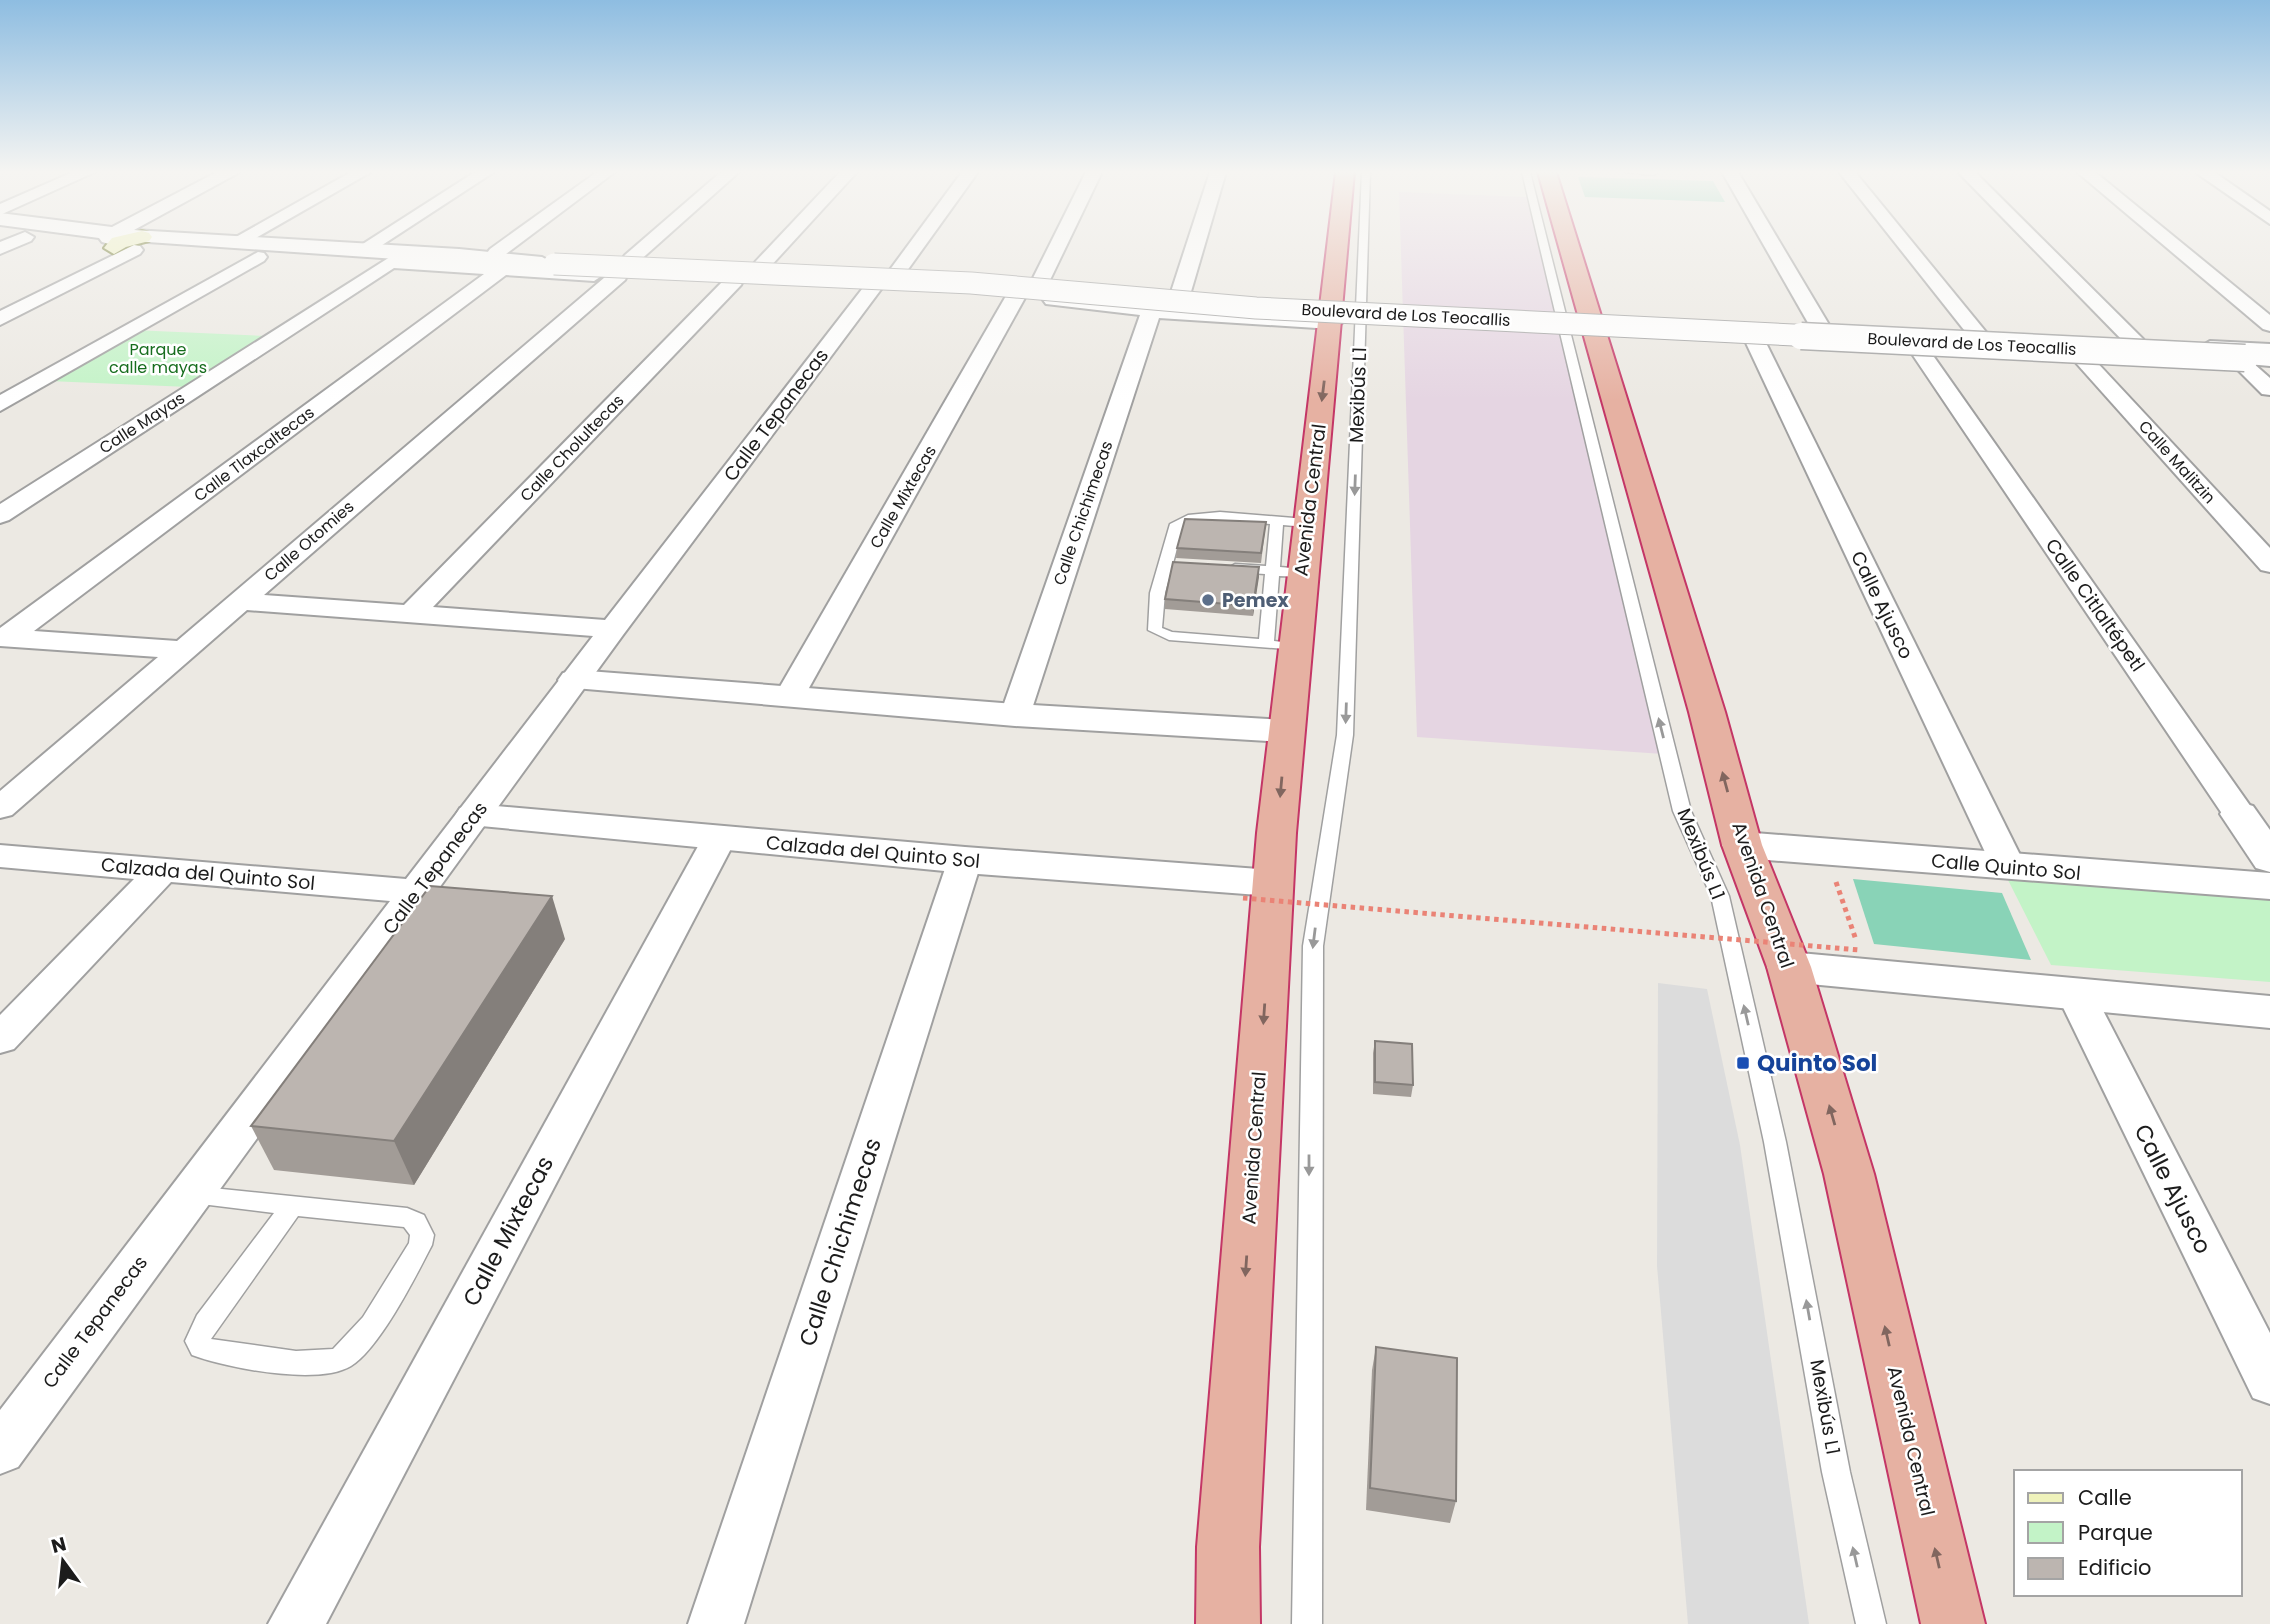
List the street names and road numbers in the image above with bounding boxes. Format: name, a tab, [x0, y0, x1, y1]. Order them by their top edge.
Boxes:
street label: Boulevard de Los Teocallis	[1301, 298, 1511, 332]
street label: Boulevard de Los Teocallis	[1867, 327, 2077, 361]
street label: Calle Tepanecas	[717, 343, 835, 487]
street label: Mexibús L1	[1343, 346, 1373, 444]
street label: Calle Mayas	[95, 387, 189, 459]
street label: Calle Cholultecas	[515, 389, 629, 507]
street label: Calle Tlaxcaltecas	[189, 401, 319, 507]
street label: Calle Malitzin	[2133, 415, 2221, 509]
street label: Avenida Central	[1287, 422, 1333, 578]
street label: Calle Chichimecas	[1048, 438, 1118, 588]
street label: Calle Mixtecas	[864, 441, 942, 553]
street label: Calle Otomies	[259, 495, 359, 587]
street label: Calle Citlaltépetl	[2039, 533, 2151, 677]
street label: Calle Ajusco	[1844, 546, 1920, 664]
street label: Calle Tepanecas	[376, 796, 494, 940]
street label: Mexibús L1	[1670, 804, 1732, 904]
street label: Avenida Central	[1725, 818, 1801, 972]
street label: Calzada del Quinto Sol	[765, 829, 981, 875]
street label: Calle Quinto Sol	[1930, 847, 2082, 887]
street label: Calzada del Quinto Sol	[100, 851, 316, 897]
street label: Avenida Central	[1235, 1071, 1273, 1225]
street label: Calle Ajusco	[2127, 1119, 2219, 1259]
street label: Calle Chichimecas	[791, 1134, 889, 1350]
street label: Calle Mixtecas	[455, 1150, 561, 1312]
street label: Calle Tepanecas	[36, 1250, 154, 1394]
street label: Mexibús L1	[1803, 1357, 1847, 1457]
street label: Avenida Central	[1881, 1363, 1941, 1519]

